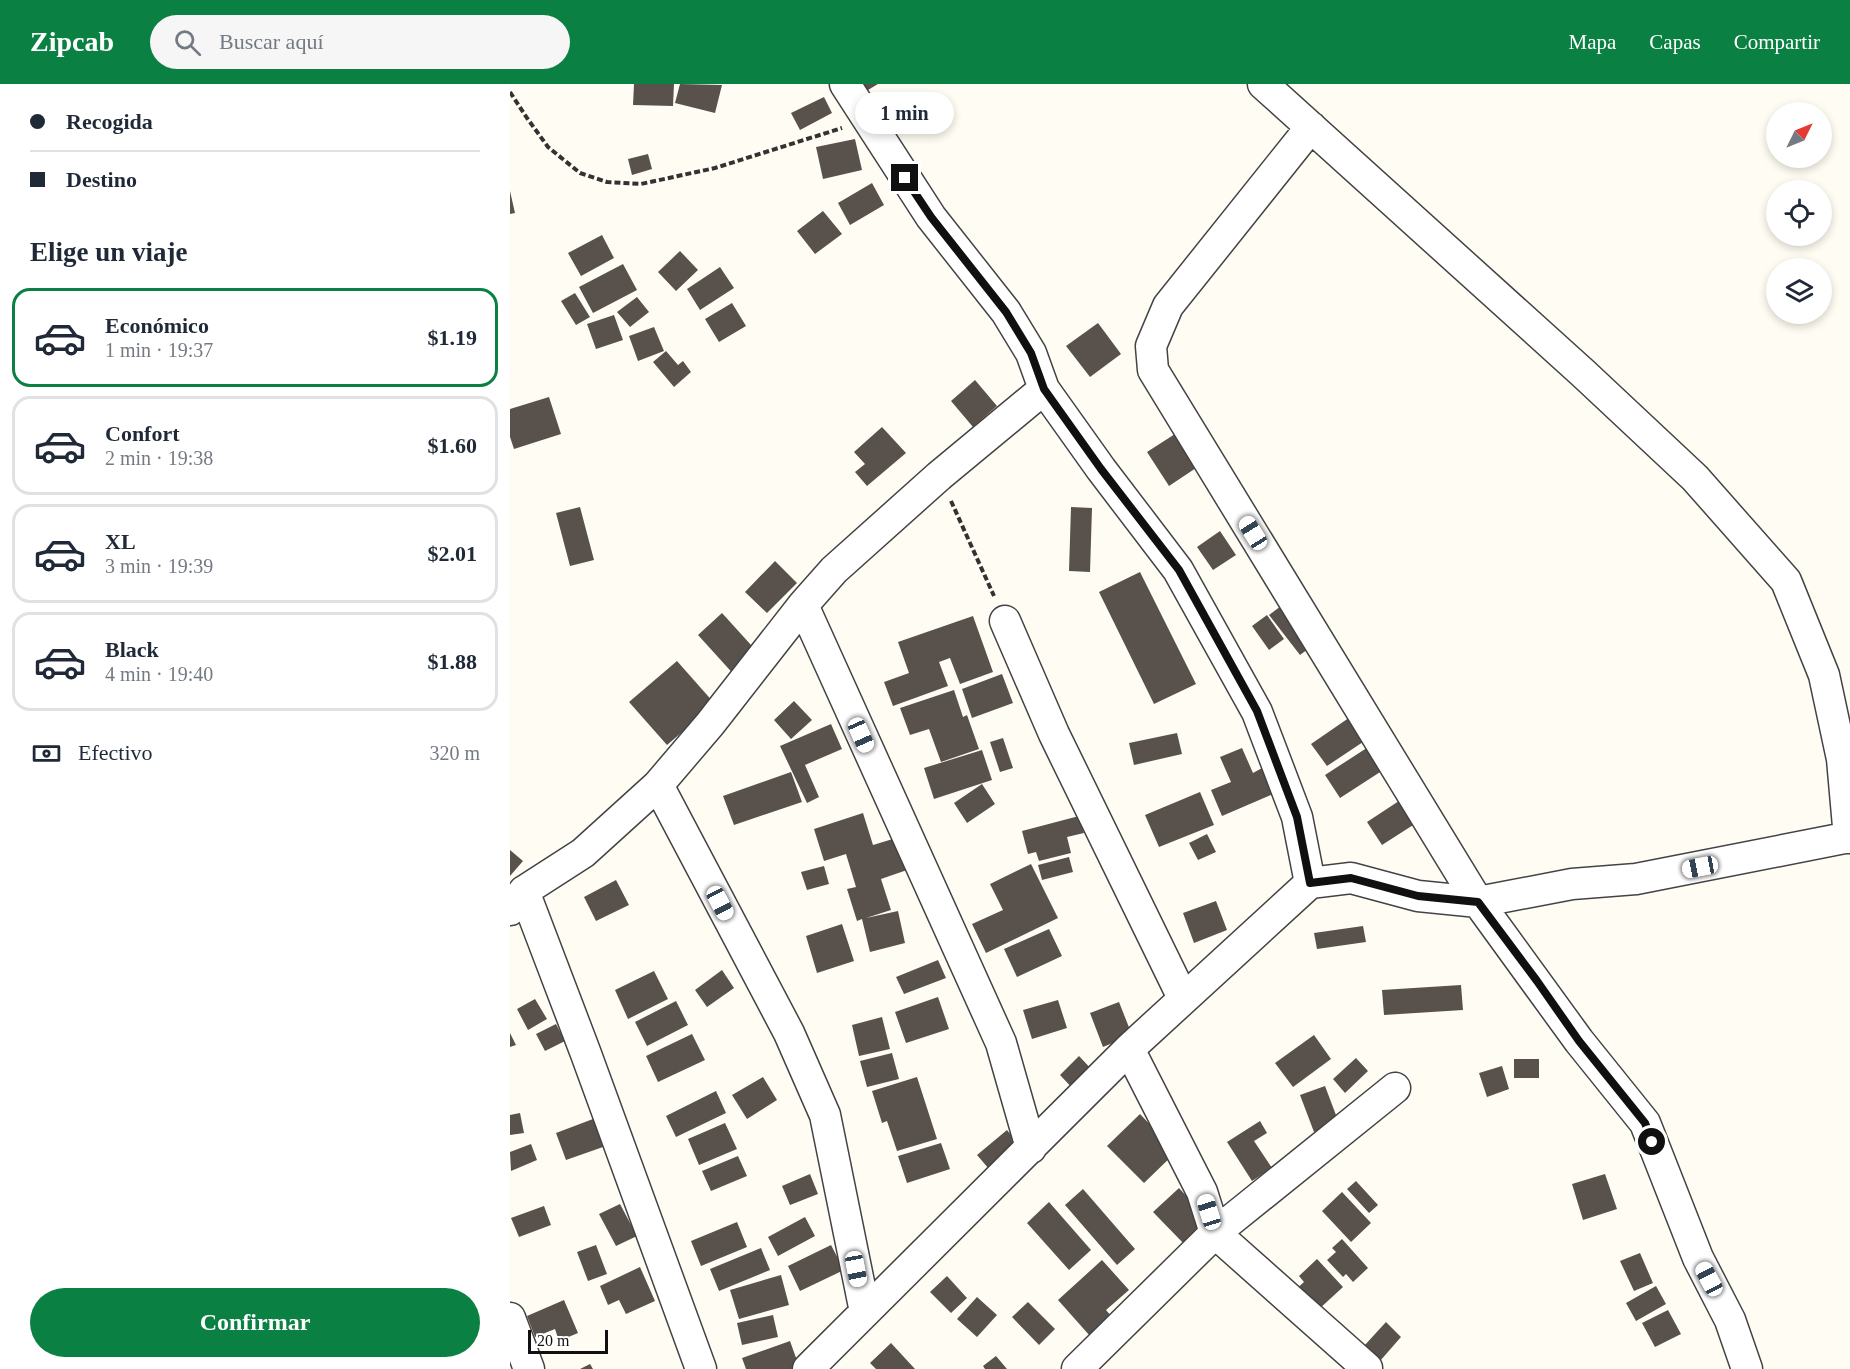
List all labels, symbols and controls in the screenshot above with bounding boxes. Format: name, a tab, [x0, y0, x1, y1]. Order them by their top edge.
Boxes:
search box	[150, 15, 570, 69]
text: Zipcab	[30, 26, 114, 57]
icon: search	[171, 26, 204, 59]
text: Buscar aquí	[219, 29, 324, 54]
text: Mapa	[1569, 30, 1616, 54]
text: Capas	[1649, 30, 1701, 54]
text: Compartir	[1734, 30, 1820, 54]
callout: 1 min	[856, 91, 954, 133]
text: 1 min	[880, 102, 929, 124]
north arrow	[1766, 102, 1832, 168]
map controls	[1766, 102, 1832, 324]
text: Recogida	[66, 109, 153, 134]
route end	[891, 164, 918, 191]
text: Destino	[66, 167, 137, 192]
button: locate	[1766, 180, 1832, 246]
text: Elige un viaje	[30, 237, 188, 267]
button: layers	[1766, 258, 1832, 324]
icon: car	[33, 311, 87, 365]
text: Económico	[105, 313, 209, 338]
text: $1.19	[428, 325, 477, 350]
text: 1 min · 19:37	[105, 339, 213, 361]
icon: car	[33, 419, 87, 473]
text: Confort	[105, 421, 180, 446]
text: $1.60	[428, 433, 477, 458]
text: 2 min · 19:38	[105, 447, 213, 469]
car	[1236, 513, 1270, 553]
icon: car	[33, 527, 87, 581]
text: XL	[105, 529, 136, 554]
text: $2.01	[428, 541, 477, 566]
text: 3 min · 19:39	[105, 555, 213, 577]
icon: car	[33, 635, 87, 689]
text: Black	[105, 637, 159, 662]
text: $1.88	[428, 649, 477, 674]
text: 4 min · 19:40	[105, 663, 213, 685]
car	[845, 715, 877, 755]
icon: cash	[30, 737, 63, 770]
text: Efectivo	[78, 740, 153, 765]
text: 320 m	[429, 742, 480, 764]
car	[1681, 855, 1719, 879]
car	[704, 883, 736, 923]
route start	[1638, 1128, 1665, 1155]
car	[1195, 1192, 1223, 1232]
car	[844, 1250, 868, 1288]
car	[1693, 1259, 1725, 1299]
button: Confirmar	[30, 1288, 480, 1357]
scale bar	[528, 1327, 608, 1354]
text: 20 m	[537, 1332, 569, 1349]

